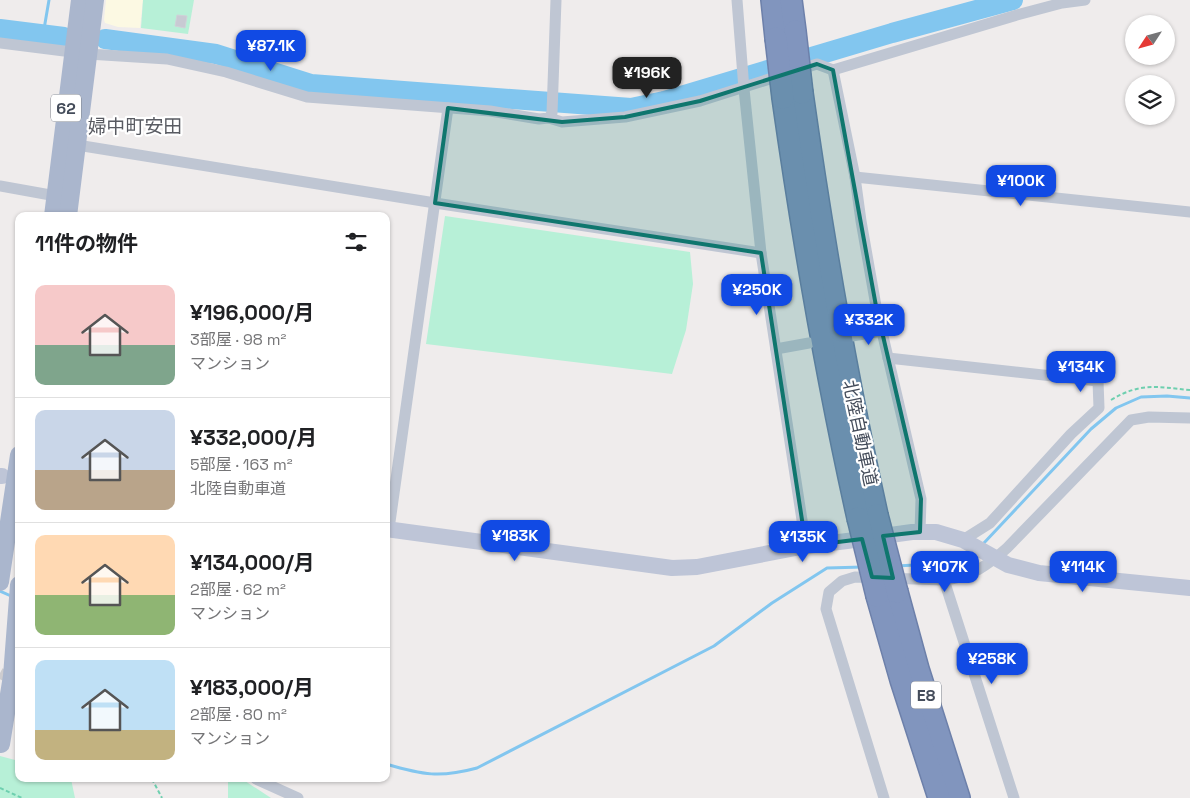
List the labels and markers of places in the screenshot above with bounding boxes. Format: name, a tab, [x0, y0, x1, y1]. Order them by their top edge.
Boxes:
pin: ¥87.1K	[230, 30, 312, 72]
pin: ¥196K	[612, 56, 682, 99]
pin: ¥100K	[986, 164, 1056, 207]
pin: ¥250K	[722, 274, 792, 316]
pin: ¥332K	[834, 304, 904, 346]
pin: ¥134K	[1046, 350, 1116, 393]
pin: ¥183K	[480, 520, 550, 562]
pin: ¥135K	[768, 520, 838, 563]
pin: ¥107K	[910, 550, 980, 593]
pin: ¥114K	[1048, 550, 1118, 593]
pin: ¥258K	[957, 642, 1027, 685]

